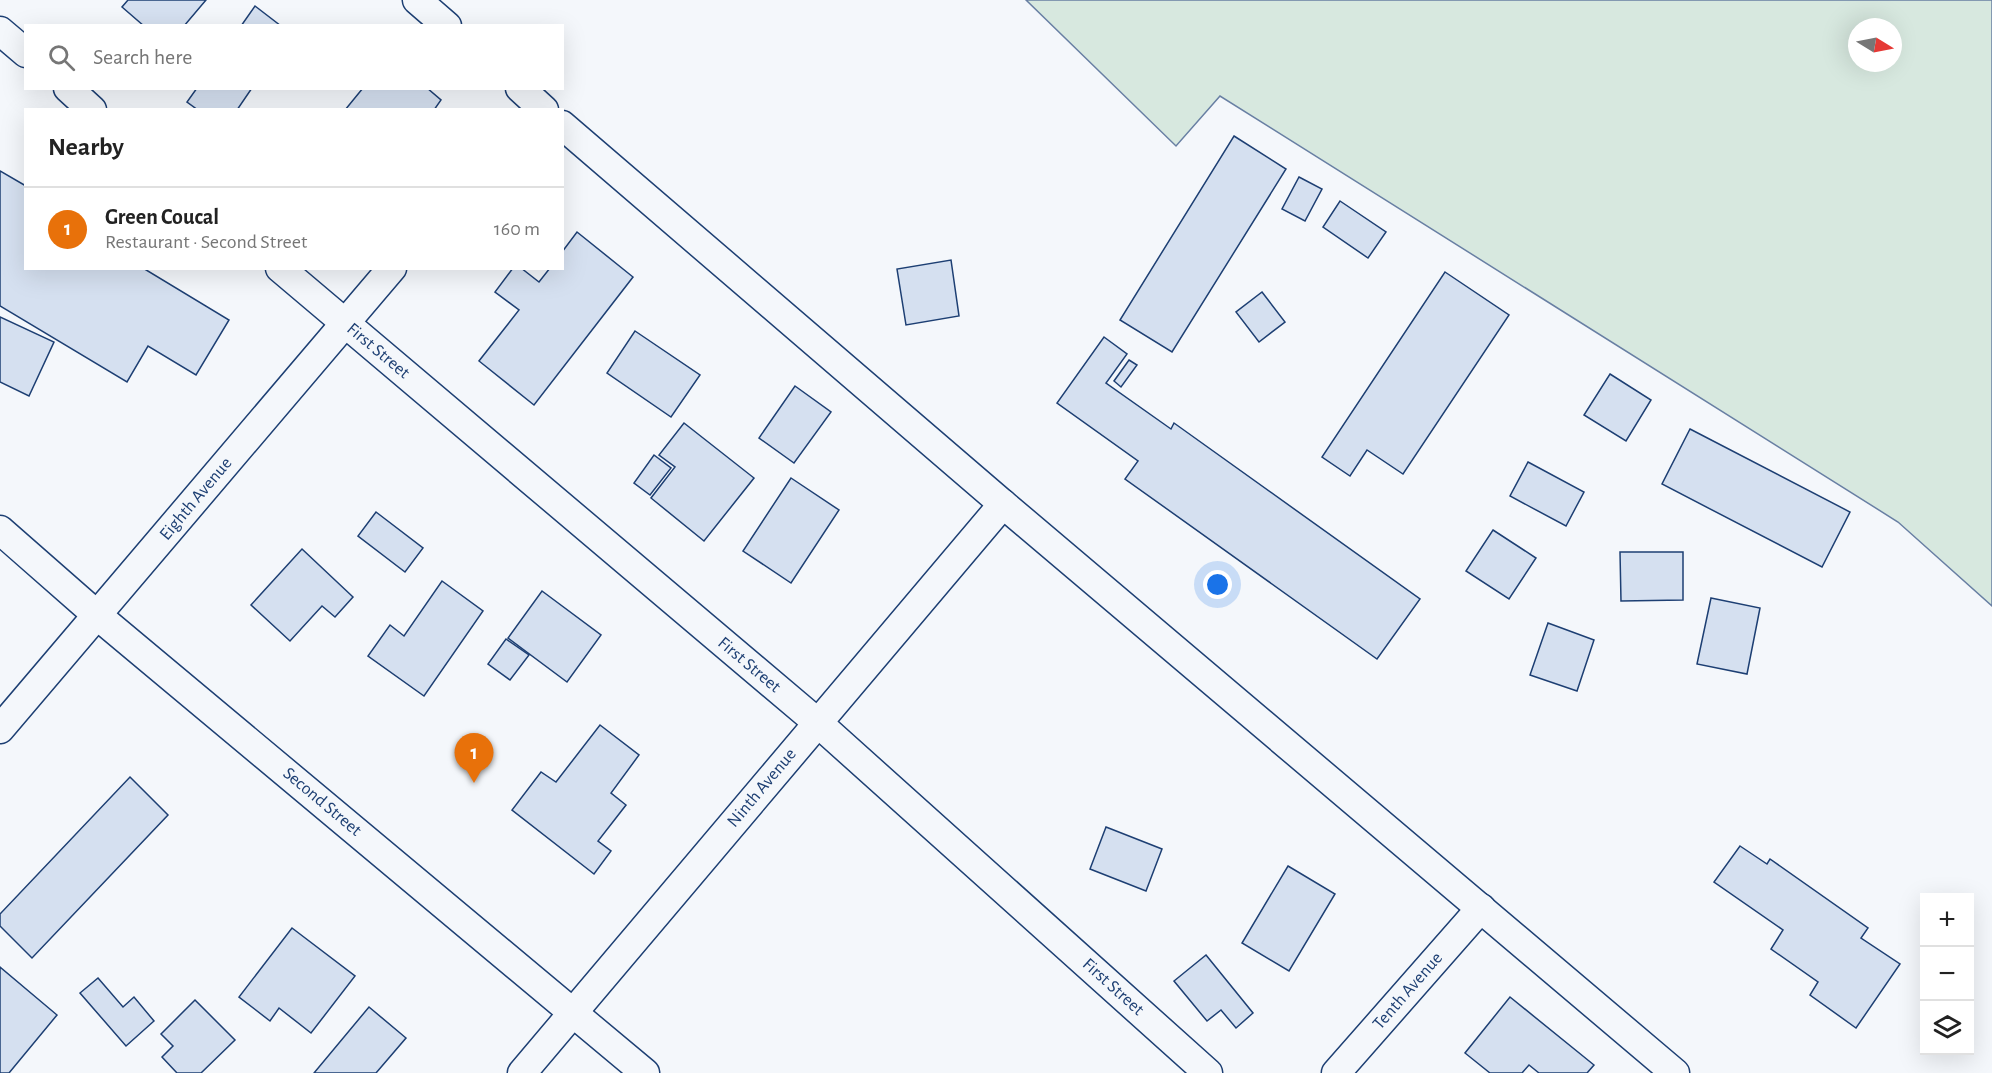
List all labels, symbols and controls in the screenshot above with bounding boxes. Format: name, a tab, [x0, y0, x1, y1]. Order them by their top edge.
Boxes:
north arrow	[1848, 18, 1902, 72]
search box	[24, 24, 564, 90]
icon: search	[45, 41, 78, 74]
text: Search here	[93, 46, 192, 68]
text: Nearby	[48, 134, 124, 160]
text: Green Coucal	[105, 206, 219, 228]
text: 1	[64, 219, 71, 239]
text: 160 m	[494, 219, 540, 239]
text: Restaurant · Second Street	[105, 232, 307, 252]
street label: First Street	[343, 320, 413, 382]
street label: Eighth Avenue	[156, 454, 236, 544]
your location	[1203, 570, 1232, 599]
street label: First Street	[714, 634, 784, 696]
pin: 1	[454, 734, 494, 783]
street label: Ninth Avenue	[724, 745, 800, 831]
street label: Second Street	[279, 764, 365, 840]
map controls	[1920, 893, 1974, 1055]
button: +	[1920, 893, 1974, 947]
button: −	[1920, 947, 1974, 1001]
street label: Tenth Avenue	[1370, 949, 1446, 1033]
street label: First Street	[1079, 955, 1147, 1019]
button: layers	[1920, 1001, 1974, 1055]

